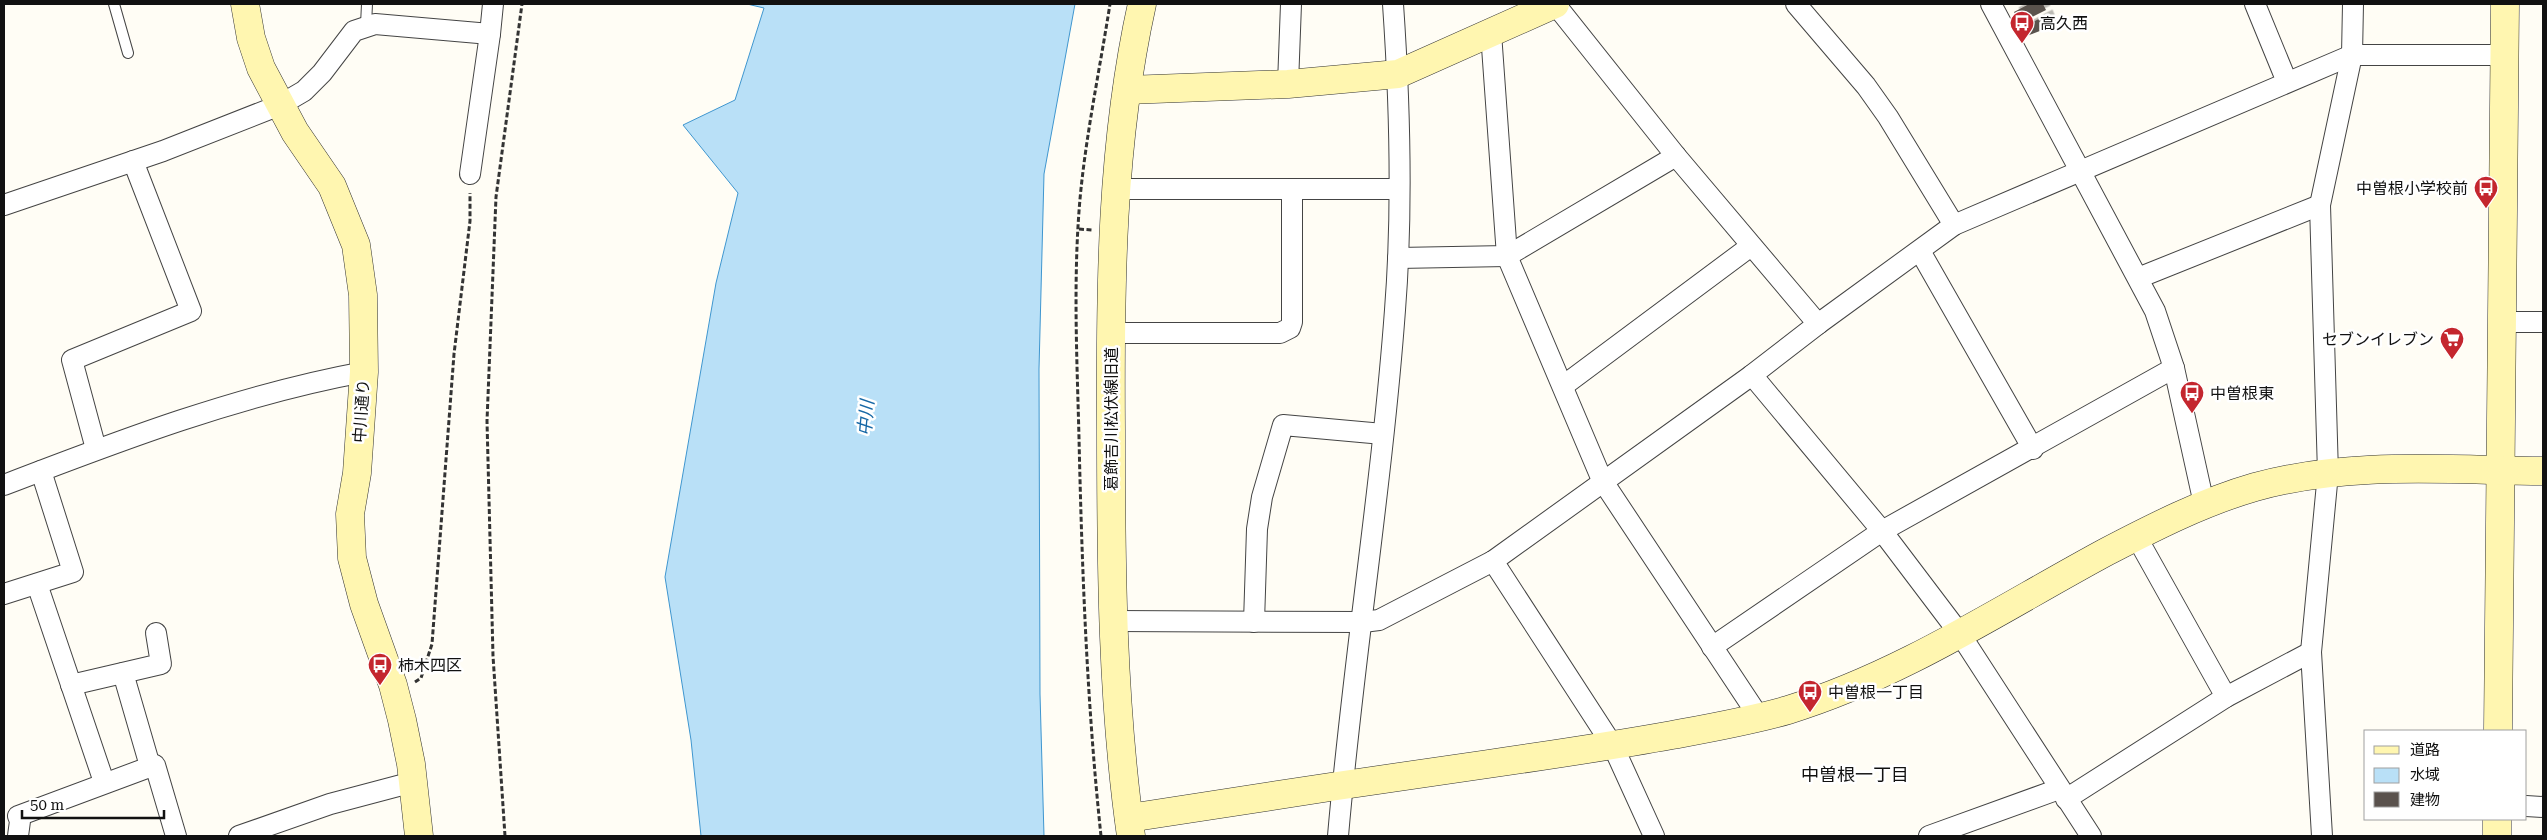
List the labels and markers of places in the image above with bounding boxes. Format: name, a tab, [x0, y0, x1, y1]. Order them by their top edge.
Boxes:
bus stop icon: 高久西	[2009, 10, 2035, 44]
place label: 高久西	[2040, 14, 2088, 33]
bus stop icon: 中曽根小学校前	[2473, 175, 2499, 209]
place label: 中曽根小学校前	[2356, 179, 2468, 198]
supermarket icon: セブンイレブン	[2439, 326, 2465, 360]
place label: セブンイレブン	[2322, 330, 2434, 349]
bus stop icon: 中曽根東	[2179, 380, 2205, 414]
place label: 中曽根東	[2210, 384, 2274, 403]
bus stop icon: 柿木四区	[367, 652, 393, 686]
place label: 柿木四区	[398, 656, 462, 675]
bus stop icon: 中曽根一丁目	[1797, 679, 1823, 713]
place label: 中曽根一丁目	[1828, 683, 1924, 702]

